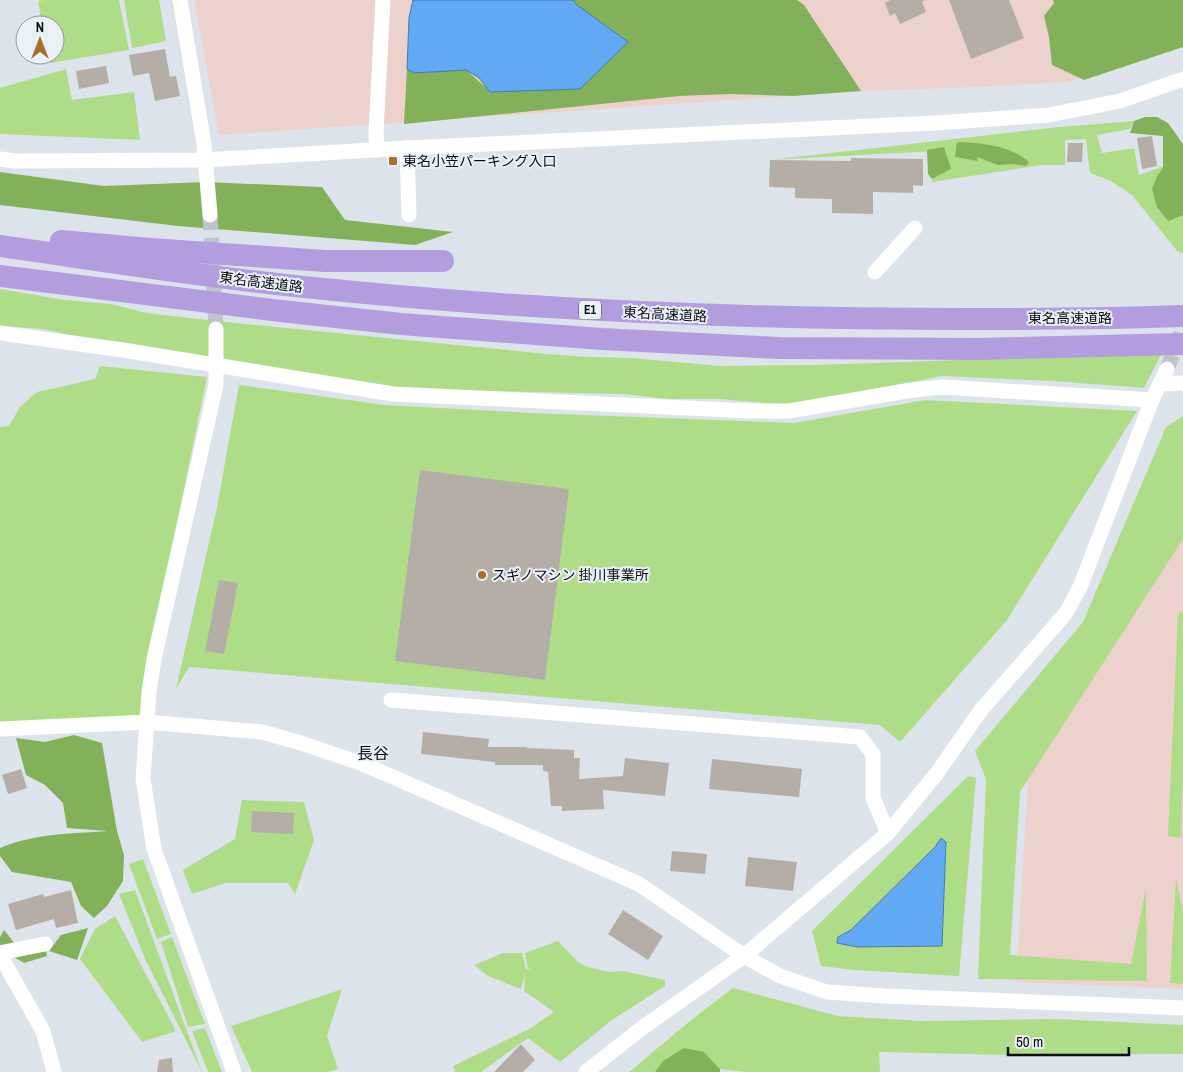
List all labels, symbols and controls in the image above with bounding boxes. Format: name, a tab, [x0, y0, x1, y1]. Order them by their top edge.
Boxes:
north arrow	[15, 15, 65, 65]
text: N	[36, 18, 44, 36]
place label: 東名小笠パーキング入口	[403, 152, 557, 170]
marker: 東名小笠パーキング入口	[387, 155, 399, 167]
street label: 東名高速道路	[218, 268, 304, 296]
road number: E1	[579, 300, 601, 320]
street label: 東名高速道路	[623, 303, 707, 325]
street label: 東名高速道路	[1028, 309, 1112, 327]
place label: スギノマシン 掛川事業所	[492, 566, 649, 584]
marker: スギノマシン 掛川事業所	[476, 569, 488, 581]
district label: 長谷	[357, 742, 389, 764]
scale bar	[1008, 1024, 1129, 1056]
text: 50 m	[1016, 1031, 1043, 1052]

